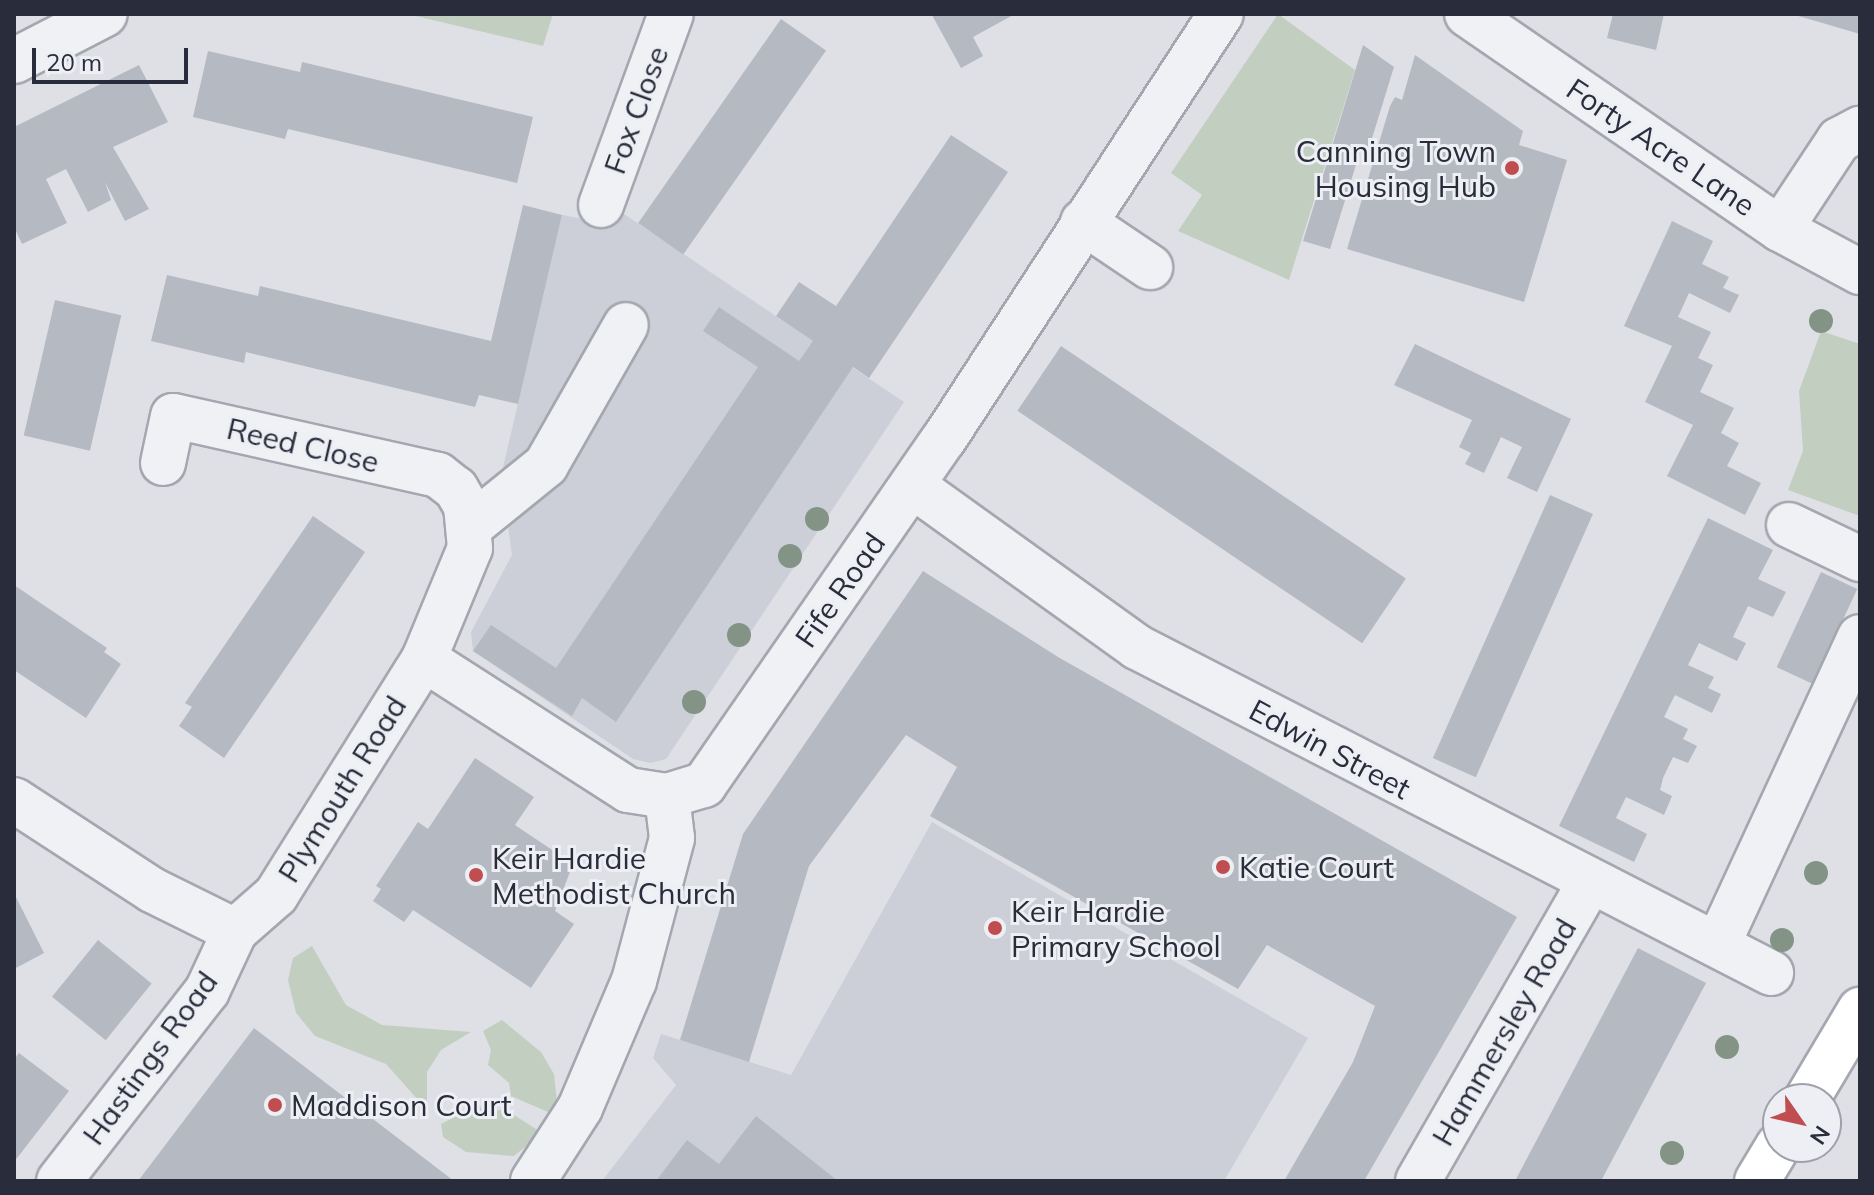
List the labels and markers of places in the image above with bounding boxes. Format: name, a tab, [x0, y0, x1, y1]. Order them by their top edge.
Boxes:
place label: Canning Town Housing Hub	[1296, 133, 1496, 204]
marker: Canning Town Housing Hub	[1503, 159, 1521, 177]
place label: Keir Hardie Methodist Church	[492, 840, 736, 910]
place label: Katie Court	[1239, 849, 1394, 885]
marker: Katie Court	[1214, 858, 1232, 876]
marker: Keir Hardie Methodist Church	[467, 866, 485, 884]
place label: Keir Hardie Primary School	[1011, 893, 1221, 964]
marker: Keir Hardie Primary School	[986, 919, 1004, 937]
place label: Maddison Court	[291, 1087, 511, 1123]
marker: Maddison Court	[266, 1096, 284, 1114]

